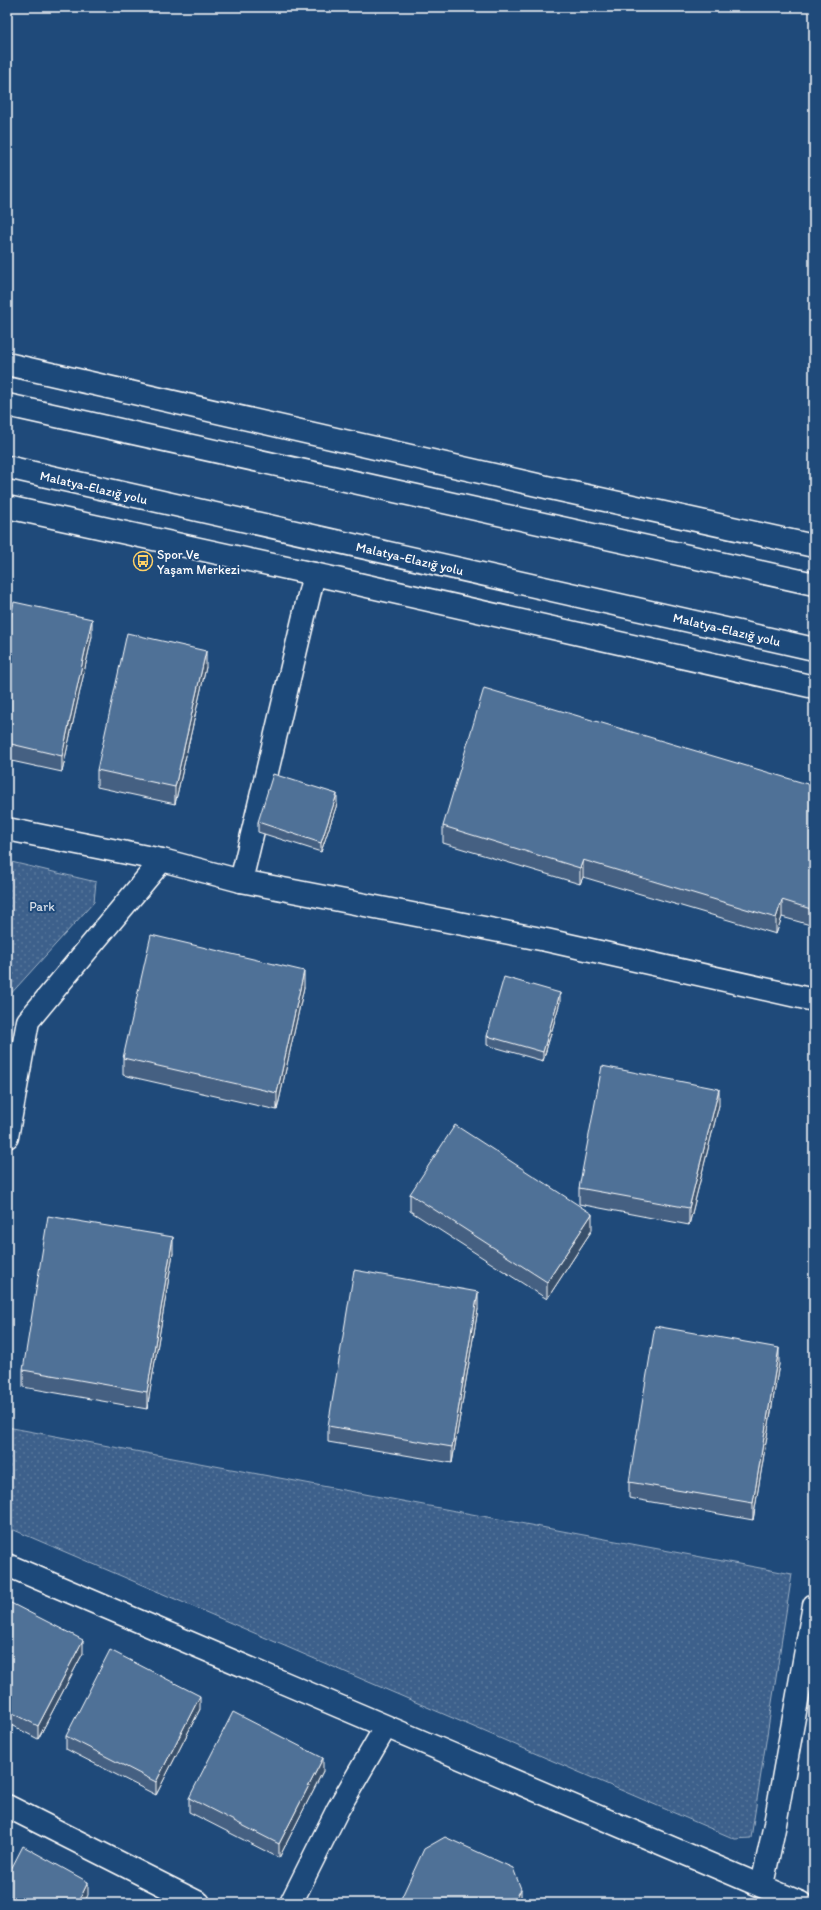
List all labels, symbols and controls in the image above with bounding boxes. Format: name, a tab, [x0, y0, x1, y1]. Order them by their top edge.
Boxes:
street label: Malatya-Elazığ yolu	[39, 468, 149, 507]
street label: Malatya-Elazığ yolu	[355, 539, 465, 578]
place label: Spor Ve Yaşam Merkezi	[157, 547, 240, 577]
bus stop icon: Spor Ve Yaşam Merkezi	[132, 550, 154, 572]
street label: Malatya-Elazığ yolu	[672, 610, 782, 649]
park label: Park	[29, 899, 55, 914]

